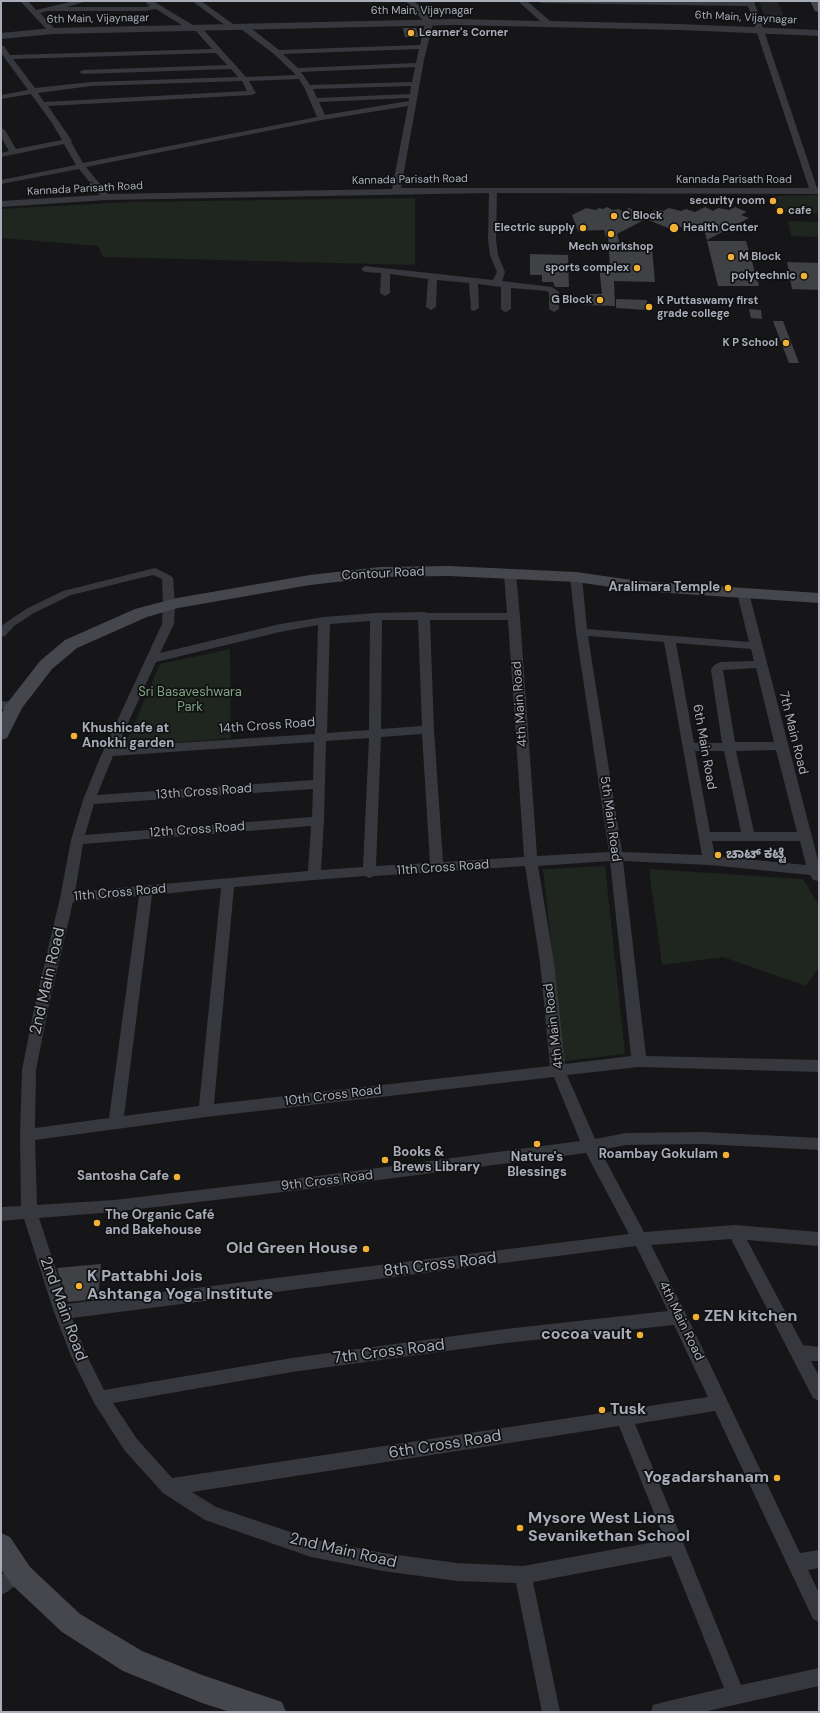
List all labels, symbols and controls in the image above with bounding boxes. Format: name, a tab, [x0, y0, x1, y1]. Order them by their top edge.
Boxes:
street label: 6th Main, Vijaynagar	[371, 4, 473, 18]
street label: 6th Main, Vijaynagar	[694, 9, 798, 27]
street label: 6th Main, Vijaynagar	[47, 12, 149, 26]
place label: Learner's Corner	[419, 26, 508, 40]
marker: Learner's Corner	[406, 28, 416, 38]
street label: Kannada Parisath Road	[352, 172, 468, 188]
street label: Kannada Parisath Road	[676, 173, 792, 187]
street label: Kannada Parisath Road	[27, 179, 143, 199]
place label: security room	[689, 194, 765, 208]
marker: security room	[768, 196, 778, 206]
place label: cafe	[788, 204, 812, 218]
marker: cafe	[775, 206, 785, 216]
place label: C Block	[622, 209, 662, 223]
marker: C Block	[609, 211, 619, 221]
place label: Electric supply	[494, 221, 575, 235]
place label: Health Center	[683, 221, 758, 235]
marker: Health Center	[668, 222, 680, 234]
marker: Electric supply	[578, 223, 588, 233]
marker: Mech workshop	[606, 229, 616, 239]
place label: Mech workshop	[568, 240, 654, 254]
place label: M Block	[739, 250, 781, 264]
marker: M Block	[726, 252, 736, 262]
place label: sports complex	[545, 261, 629, 275]
marker: sports complex	[632, 263, 642, 273]
place label: polytechnic	[731, 269, 796, 283]
marker: polytechnic	[799, 271, 809, 281]
place label: G Block	[551, 293, 592, 307]
place label: K Puttaswamy first grade college	[657, 294, 758, 320]
marker: G Block	[595, 295, 605, 305]
marker: K Puttaswamy first grade college	[644, 302, 654, 312]
place label: K P School	[722, 336, 778, 350]
marker: K P School	[781, 338, 791, 348]
street label: Contour Road	[341, 564, 425, 584]
place label: Aralimara Temple	[609, 580, 720, 596]
marker: Aralimara Temple	[723, 583, 733, 593]
street label: 4th Main Road	[509, 660, 531, 748]
park label: Sri Basaveshwara Park	[138, 685, 242, 716]
street label: 7th Main Road	[775, 690, 811, 776]
street label: 6th Main Road	[689, 703, 719, 791]
street label: 14th Cross Road	[218, 715, 316, 737]
place label: Khushicafe at Anokhi garden	[82, 721, 174, 752]
marker: Khushicafe at Anokhi garden	[69, 731, 79, 741]
street label: 5th Main Road	[596, 775, 624, 863]
street label: 13th Cross Road	[156, 781, 252, 803]
street label: 12th Cross Road	[149, 819, 245, 841]
place label: ಚಾಟ್ ಕಟ್ಟೆ	[726, 847, 786, 863]
marker: ಚಾಟ್ ಕಟ್ಟೆ	[713, 850, 723, 860]
street label: 11th Cross Road	[396, 857, 490, 879]
street label: 11th Cross Road	[73, 881, 167, 905]
street label: 2nd Main Road	[26, 926, 70, 1036]
street label: 4th Main Road	[541, 982, 567, 1070]
street label: 10th Cross Road	[284, 1082, 382, 1110]
marker: Nature's Blessings	[532, 1139, 542, 1149]
place label: Books & Brews Library	[393, 1145, 480, 1176]
place label: Roambay Gokulam	[599, 1147, 718, 1163]
place label: Nature's Blessings	[507, 1150, 567, 1181]
marker: Roambay Gokulam	[721, 1150, 731, 1160]
marker: Books & Brews Library	[380, 1155, 390, 1165]
street label: 9th Cross Road	[280, 1168, 374, 1194]
place label: Santosha Cafe	[77, 1169, 169, 1185]
marker: Santosha Cafe	[172, 1172, 182, 1182]
place label: The Organic Café and Bakehouse	[105, 1208, 215, 1239]
marker: The Organic Café and Bakehouse	[92, 1218, 102, 1228]
place label: Old Green House	[226, 1239, 358, 1259]
marker: Old Green House	[361, 1244, 371, 1254]
street label: 8th Cross Road	[382, 1249, 498, 1281]
street label: 2nd Main Road	[35, 1254, 91, 1364]
place label: K Pattabhi Jois Ashtanga Yoga Institute	[87, 1267, 273, 1305]
street label: 4th Main Road	[655, 1279, 707, 1363]
marker: K Pattabhi Jois Ashtanga Yoga Institute	[74, 1281, 84, 1291]
place label: ZEN kitchen	[704, 1307, 797, 1327]
marker: ZEN kitchen	[691, 1312, 701, 1322]
place label: cocoa vault	[541, 1325, 632, 1345]
marker: cocoa vault	[635, 1330, 645, 1340]
street label: 7th Cross Road	[332, 1336, 446, 1368]
place label: Tusk	[610, 1400, 646, 1420]
marker: Tusk	[597, 1405, 607, 1415]
street label: 6th Cross Road	[387, 1427, 503, 1463]
place label: Yogadarshanam	[644, 1468, 769, 1488]
marker: Yogadarshanam	[772, 1473, 782, 1483]
place label: Mysore West Lions Sevanikethan School	[528, 1509, 690, 1547]
marker: Mysore West Lions Sevanikethan School	[515, 1523, 525, 1533]
street label: 2nd Main Road	[288, 1529, 398, 1573]

